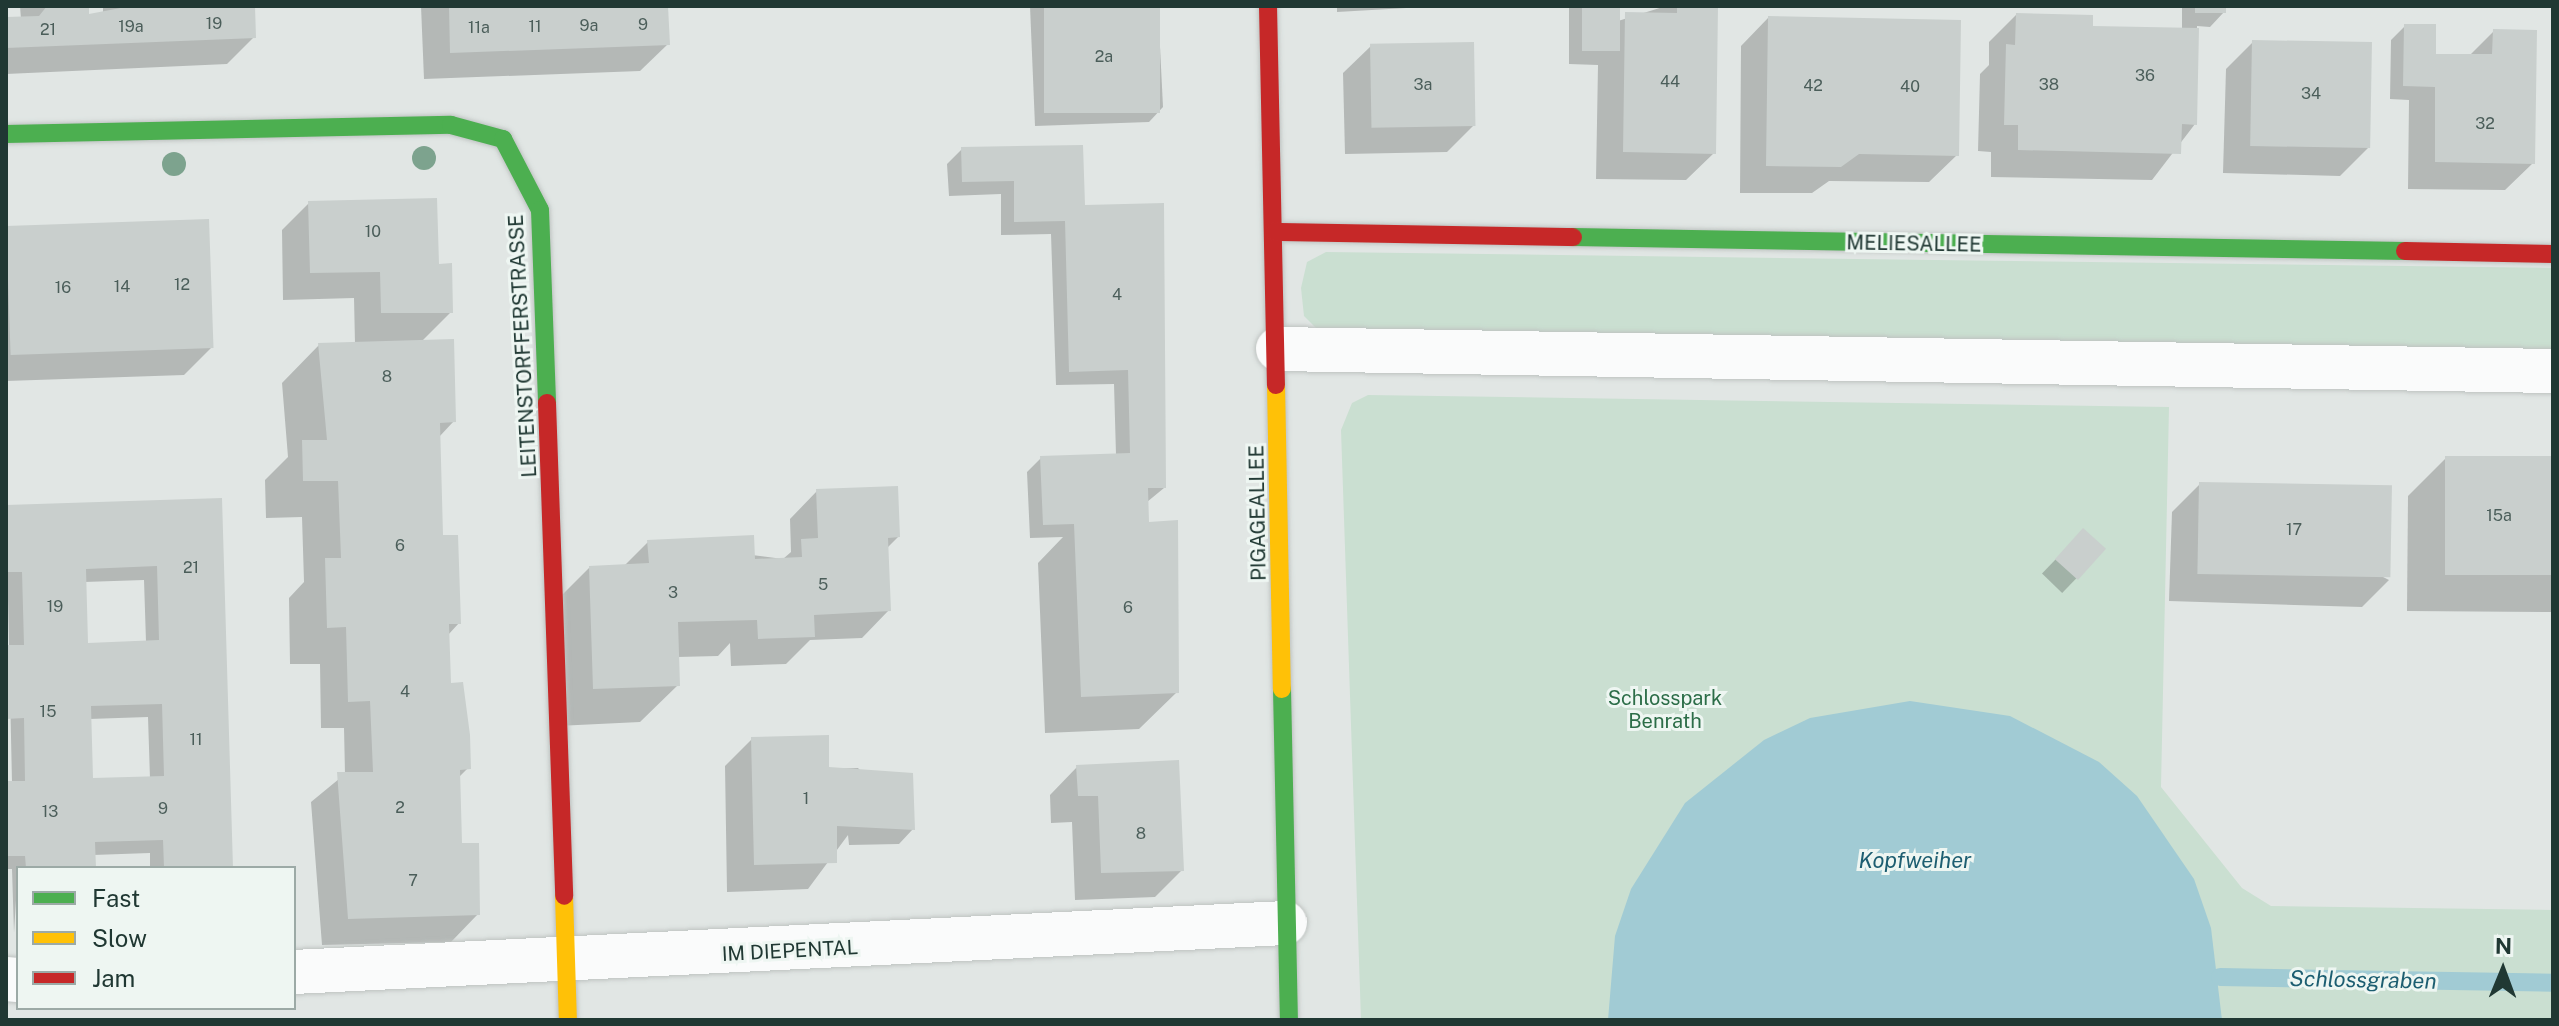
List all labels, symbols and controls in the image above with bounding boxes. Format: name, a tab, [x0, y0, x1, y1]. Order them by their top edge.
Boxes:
house number: 19	[206, 14, 222, 34]
house number: 9	[638, 15, 648, 35]
house number: 9a	[580, 16, 598, 36]
house number: 19a	[118, 17, 144, 37]
house number: 11	[528, 17, 542, 37]
house number: 11a	[468, 18, 490, 38]
house number: 21	[40, 20, 56, 40]
house number: 2a	[1095, 47, 1113, 67]
house number: 36	[2135, 66, 2155, 86]
house number: 44	[1660, 72, 1680, 92]
house number: 3a	[1414, 75, 1432, 95]
house number: 38	[2039, 75, 2059, 95]
house number: 42	[1803, 76, 1823, 96]
house number: 40	[1900, 77, 1920, 97]
house number: 34	[2301, 84, 2321, 104]
house number: 32	[2475, 114, 2495, 134]
street label: LEITENSTORFFERSTRASSE	[504, 214, 542, 478]
house number: 10	[365, 222, 381, 242]
street label: MELIESALLEE	[1846, 231, 1982, 257]
house number: 12	[174, 275, 190, 295]
house number: 14	[114, 277, 130, 297]
house number: 16	[55, 278, 71, 298]
house number: 4	[1112, 285, 1122, 305]
house number: 8	[382, 367, 392, 387]
street label: PIGAGEALLEE	[1245, 445, 1271, 581]
house number: 15a	[2486, 506, 2512, 526]
house number: 17	[2286, 520, 2302, 540]
house number: 6	[395, 536, 405, 556]
house number: 21	[183, 558, 199, 578]
house number: 5	[818, 575, 828, 595]
house number: 3	[668, 583, 678, 603]
house number: 19	[47, 597, 63, 617]
house number: 6	[1123, 598, 1133, 618]
house number: 4	[400, 682, 410, 702]
park label: Schlosspark Benrath	[1608, 687, 1722, 734]
house number: 15	[40, 702, 56, 722]
house number: 11	[189, 730, 203, 750]
house number: 1	[803, 789, 809, 809]
house number: 2	[395, 798, 405, 818]
house number: 9	[158, 799, 168, 819]
house number: 13	[42, 802, 58, 822]
house number: 8	[1136, 824, 1146, 844]
water label: Kopfweiher	[1859, 848, 1971, 874]
legend	[16, 866, 296, 1010]
house number: 7	[408, 871, 418, 891]
text: Fast	[92, 884, 140, 912]
text: Slow	[92, 924, 147, 952]
north arrow	[2463, 930, 2543, 1010]
text: N	[2495, 933, 2512, 959]
street label: IM DIEPENTAL	[721, 935, 859, 967]
text: Jam	[92, 964, 135, 992]
water label: Schlossgraben	[2289, 966, 2437, 994]

